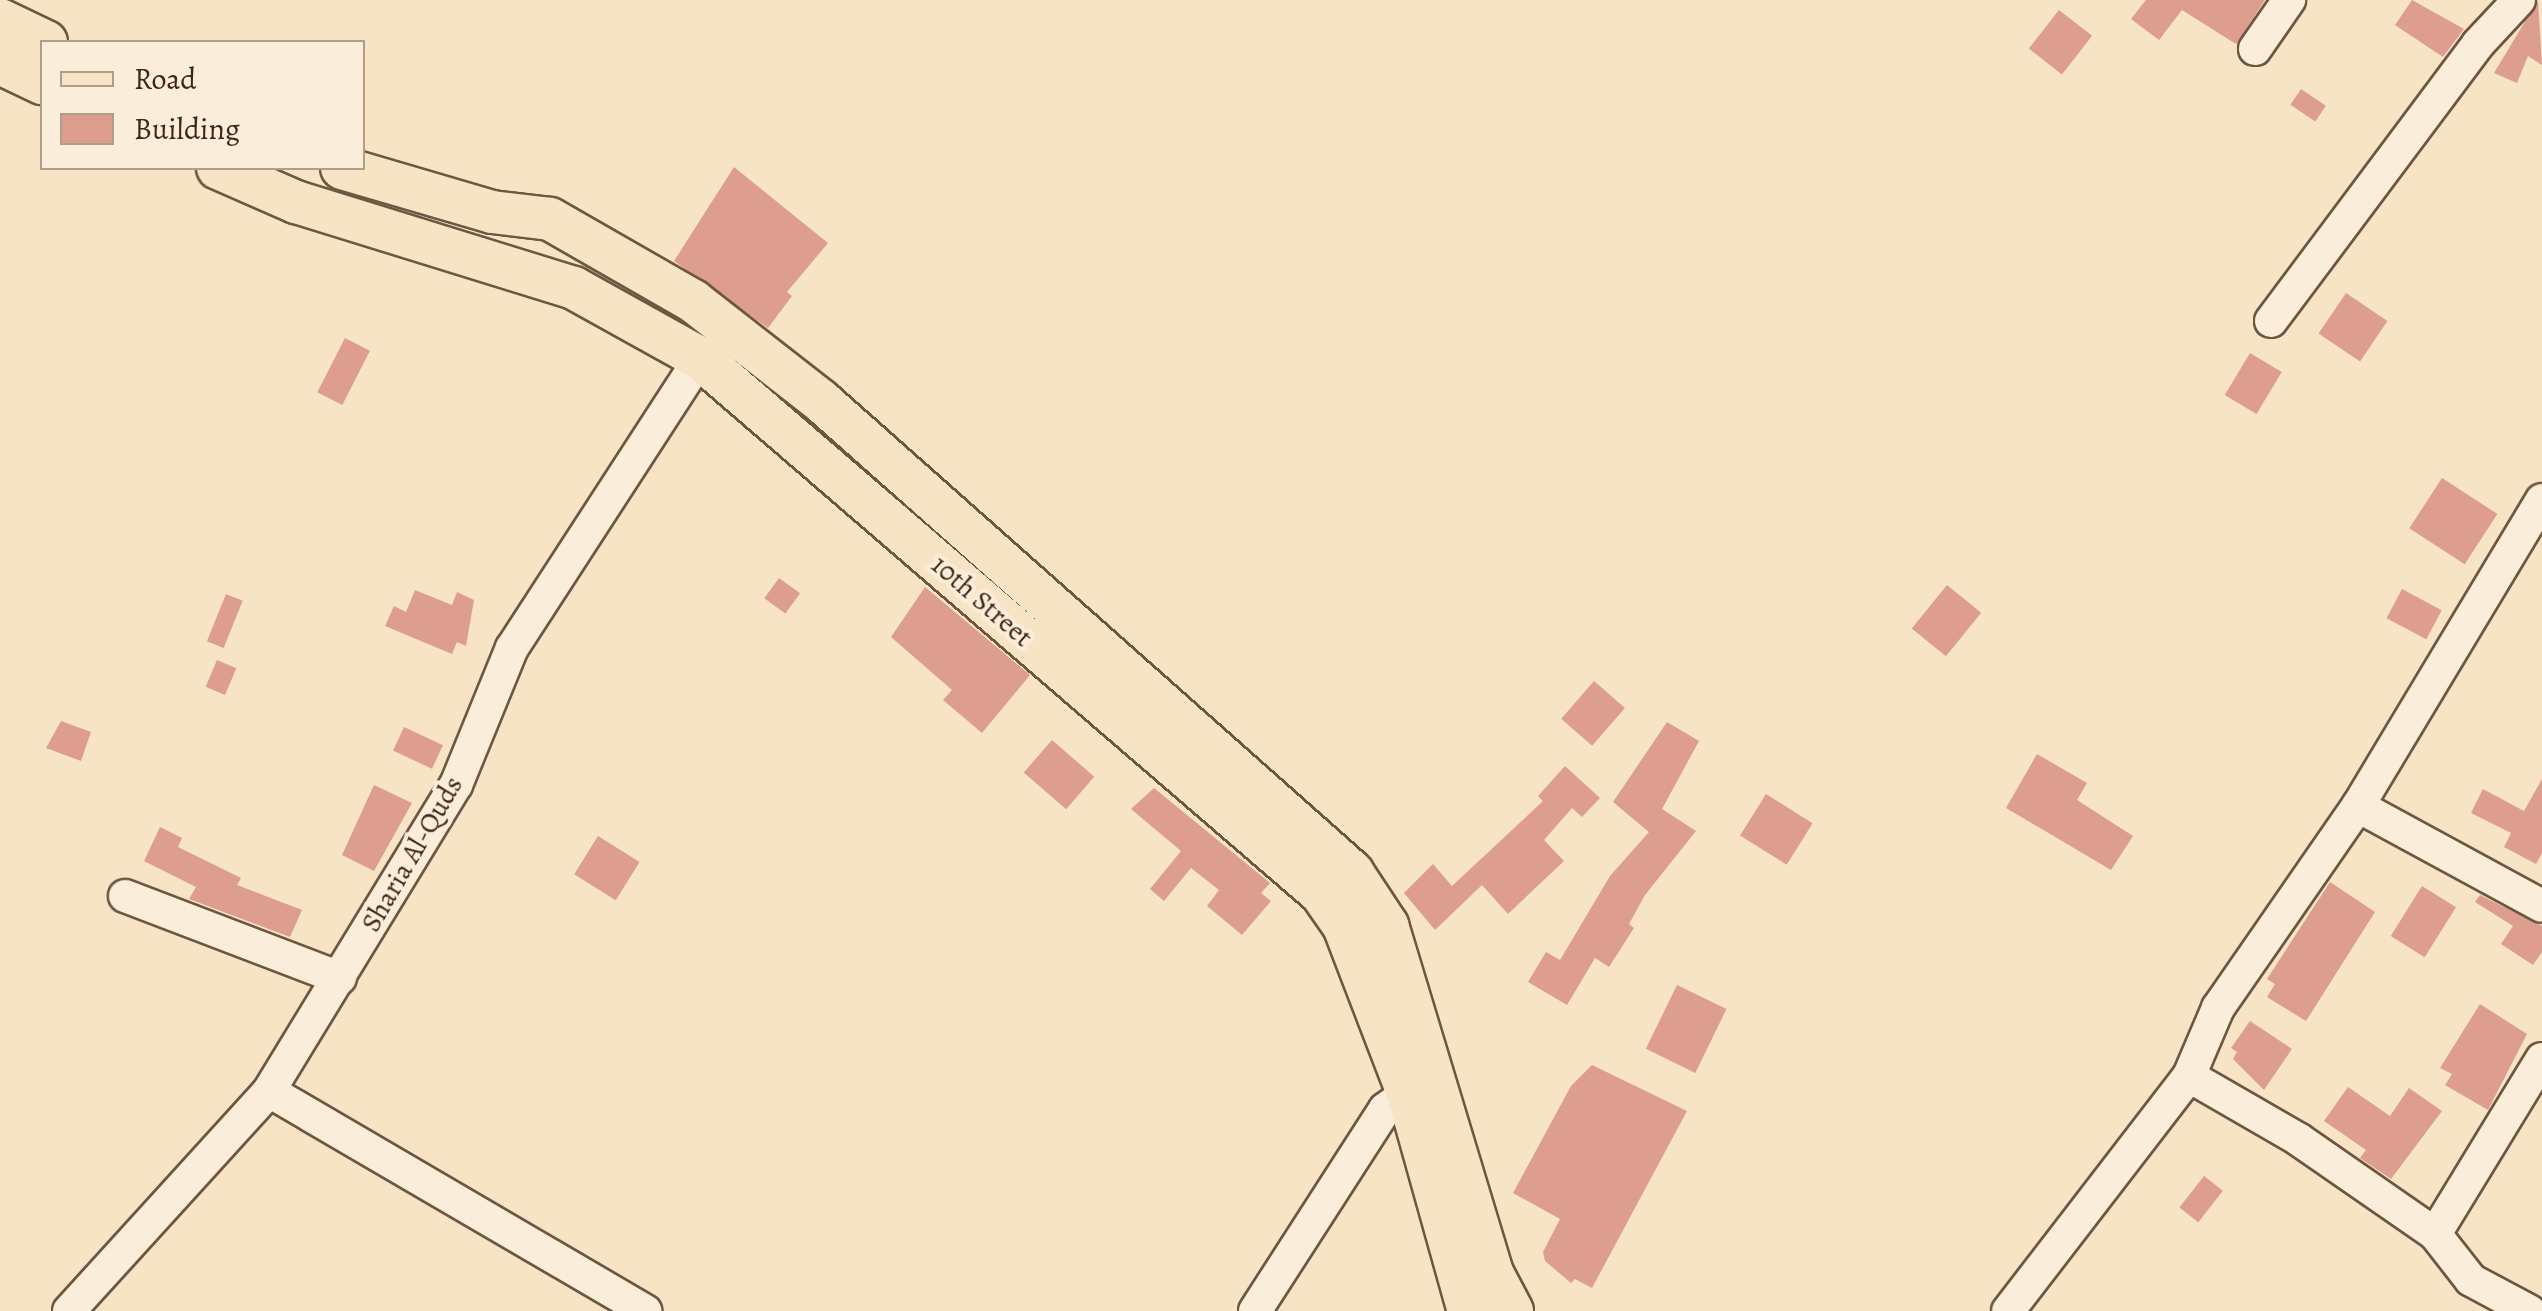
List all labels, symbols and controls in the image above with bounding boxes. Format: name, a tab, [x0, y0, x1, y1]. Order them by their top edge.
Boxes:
legend	[40, 40, 365, 170]
text: Road	[134, 59, 196, 99]
text: Building	[134, 109, 240, 149]
street label: 10th Street	[925, 548, 1039, 654]
street label: Sharia Al-Quds	[354, 770, 470, 938]

